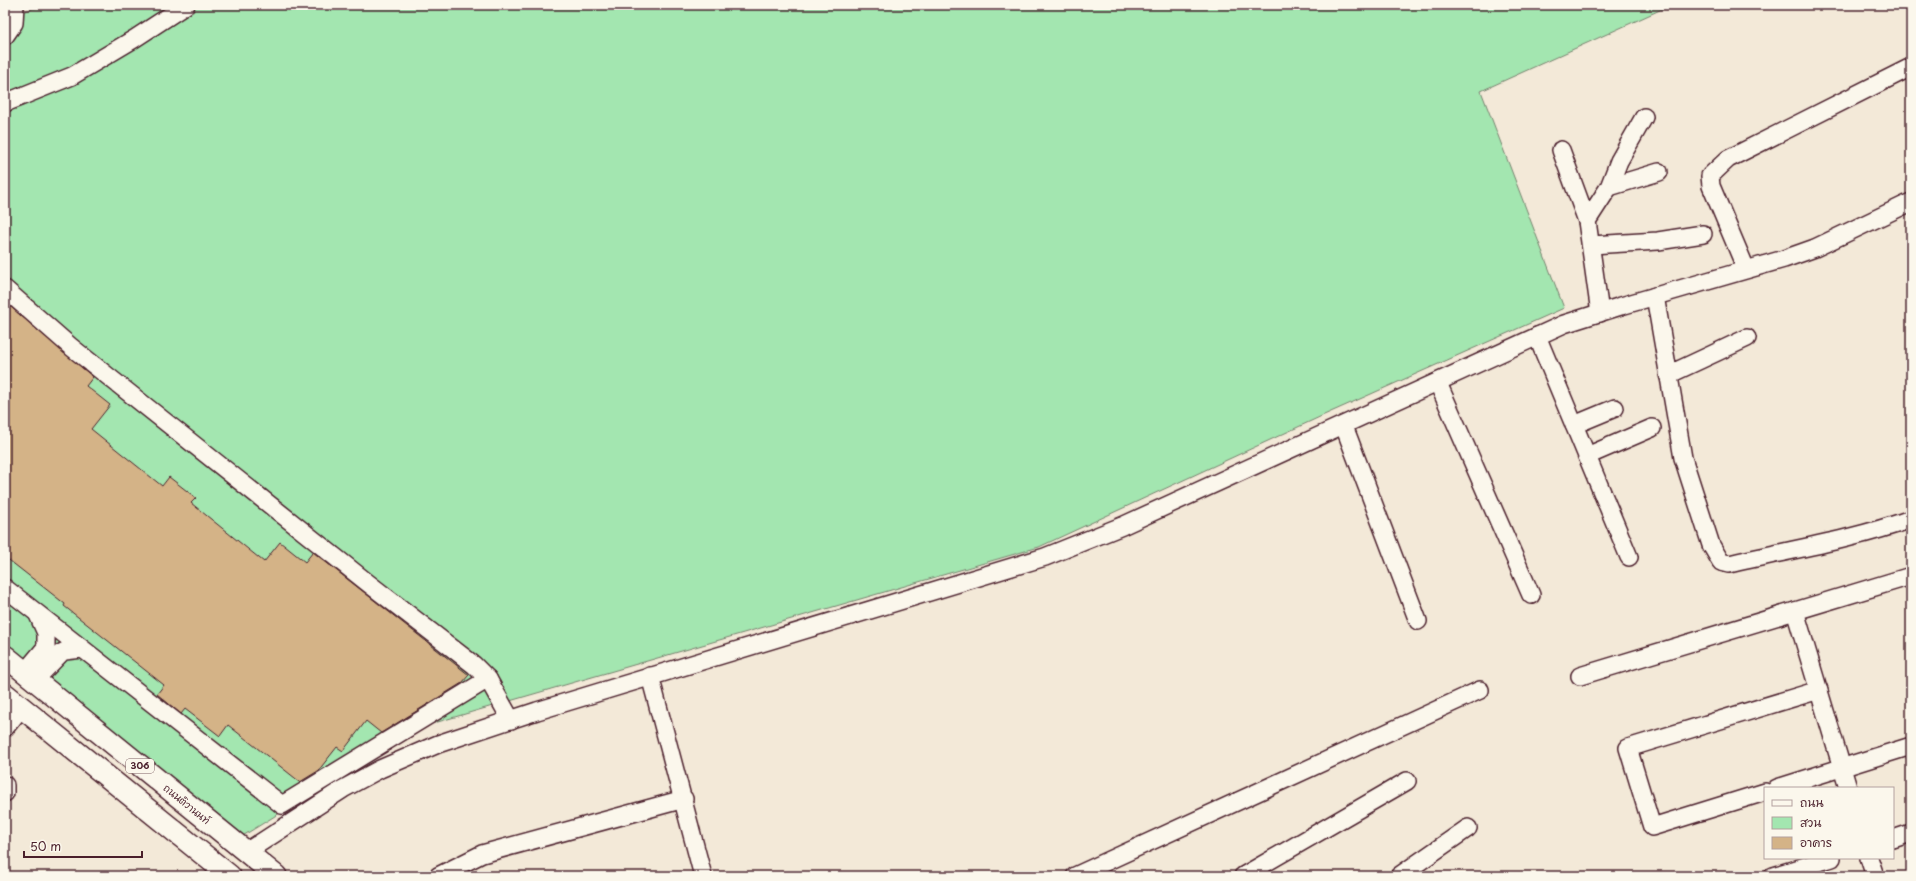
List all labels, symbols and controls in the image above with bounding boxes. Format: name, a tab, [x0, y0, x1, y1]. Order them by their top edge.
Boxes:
road number: 306	[126, 759, 154, 773]
street label: ถนนติวานนท์	[161, 780, 214, 827]
legend	[1764, 787, 1894, 859]
text: ถนน	[1800, 793, 1824, 811]
text: สวน	[1800, 813, 1821, 831]
scale bar	[24, 833, 142, 859]
text: อาคาร	[1800, 833, 1832, 851]
text: 50 m	[30, 837, 61, 855]

